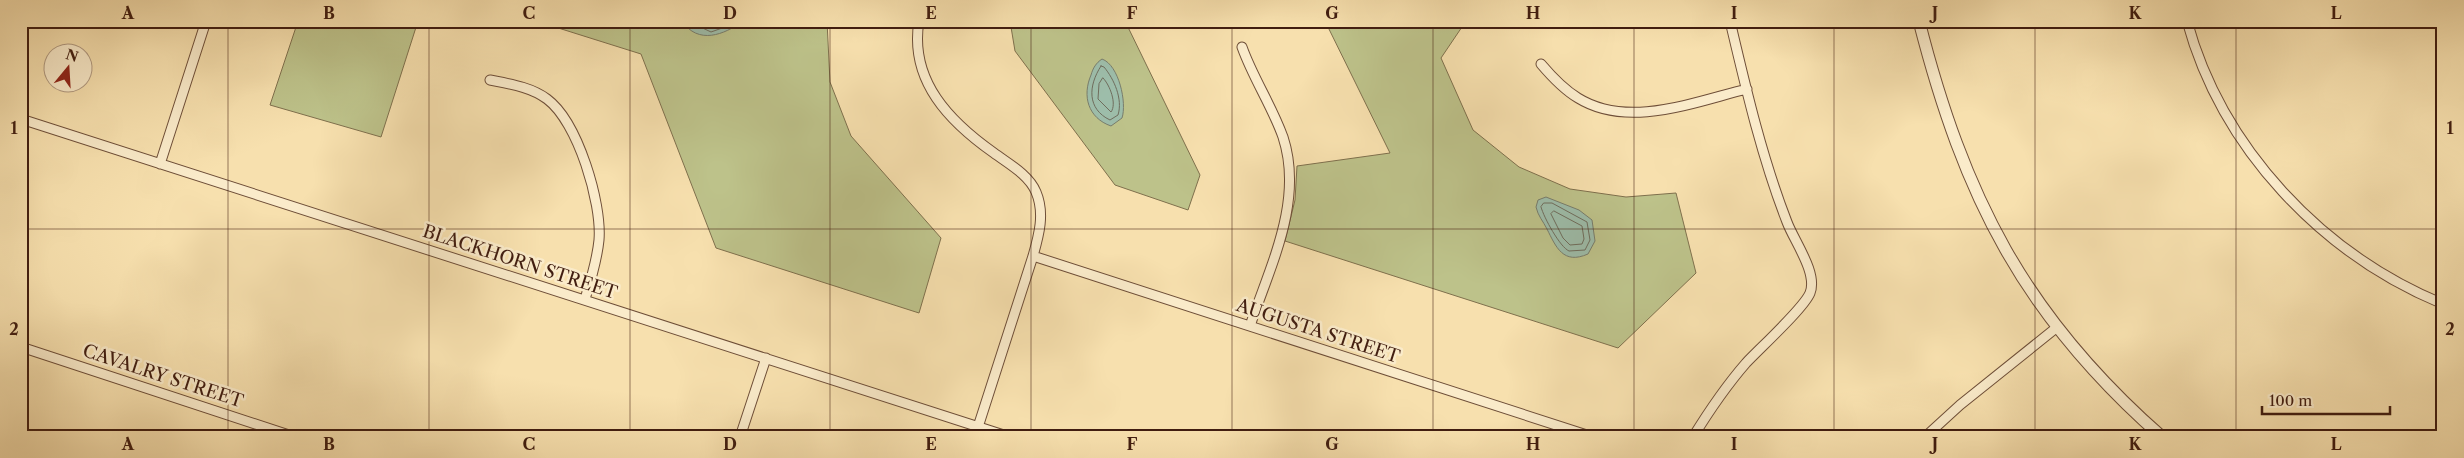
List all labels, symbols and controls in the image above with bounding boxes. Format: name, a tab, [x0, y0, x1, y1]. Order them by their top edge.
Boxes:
text: A	[121, 3, 135, 23]
text: B	[323, 3, 335, 23]
text: C	[523, 3, 535, 23]
text: D	[723, 3, 737, 23]
text: E	[925, 3, 937, 23]
text: F	[1127, 3, 1138, 23]
text: G	[1325, 3, 1339, 23]
text: H	[1526, 3, 1540, 23]
text: I	[1731, 3, 1738, 23]
text: J	[1929, 3, 1938, 23]
text: K	[2129, 3, 2143, 23]
text: L	[2330, 3, 2342, 23]
north arrow	[42, 42, 92, 92]
text: N	[63, 45, 81, 66]
text: 1	[10, 118, 18, 138]
text: 1	[2446, 118, 2454, 138]
street label: BLACKHORN STREET	[420, 220, 621, 304]
street label: AUGUSTA STREET	[1232, 294, 1403, 368]
text: 2	[9, 319, 19, 339]
text: 2	[2445, 319, 2455, 339]
street label: CAVALRY STREET	[80, 340, 247, 413]
scale bar	[2262, 383, 2389, 415]
text: 100 m	[2269, 391, 2312, 410]
text: A	[121, 434, 135, 454]
text: B	[323, 434, 335, 454]
text: C	[523, 434, 535, 454]
text: D	[723, 434, 737, 454]
text: E	[925, 434, 937, 454]
text: F	[1127, 434, 1138, 454]
text: G	[1325, 434, 1339, 454]
text: H	[1526, 434, 1540, 454]
text: I	[1731, 434, 1738, 454]
text: J	[1929, 434, 1938, 454]
text: K	[2129, 434, 2143, 454]
text: L	[2330, 434, 2342, 454]

